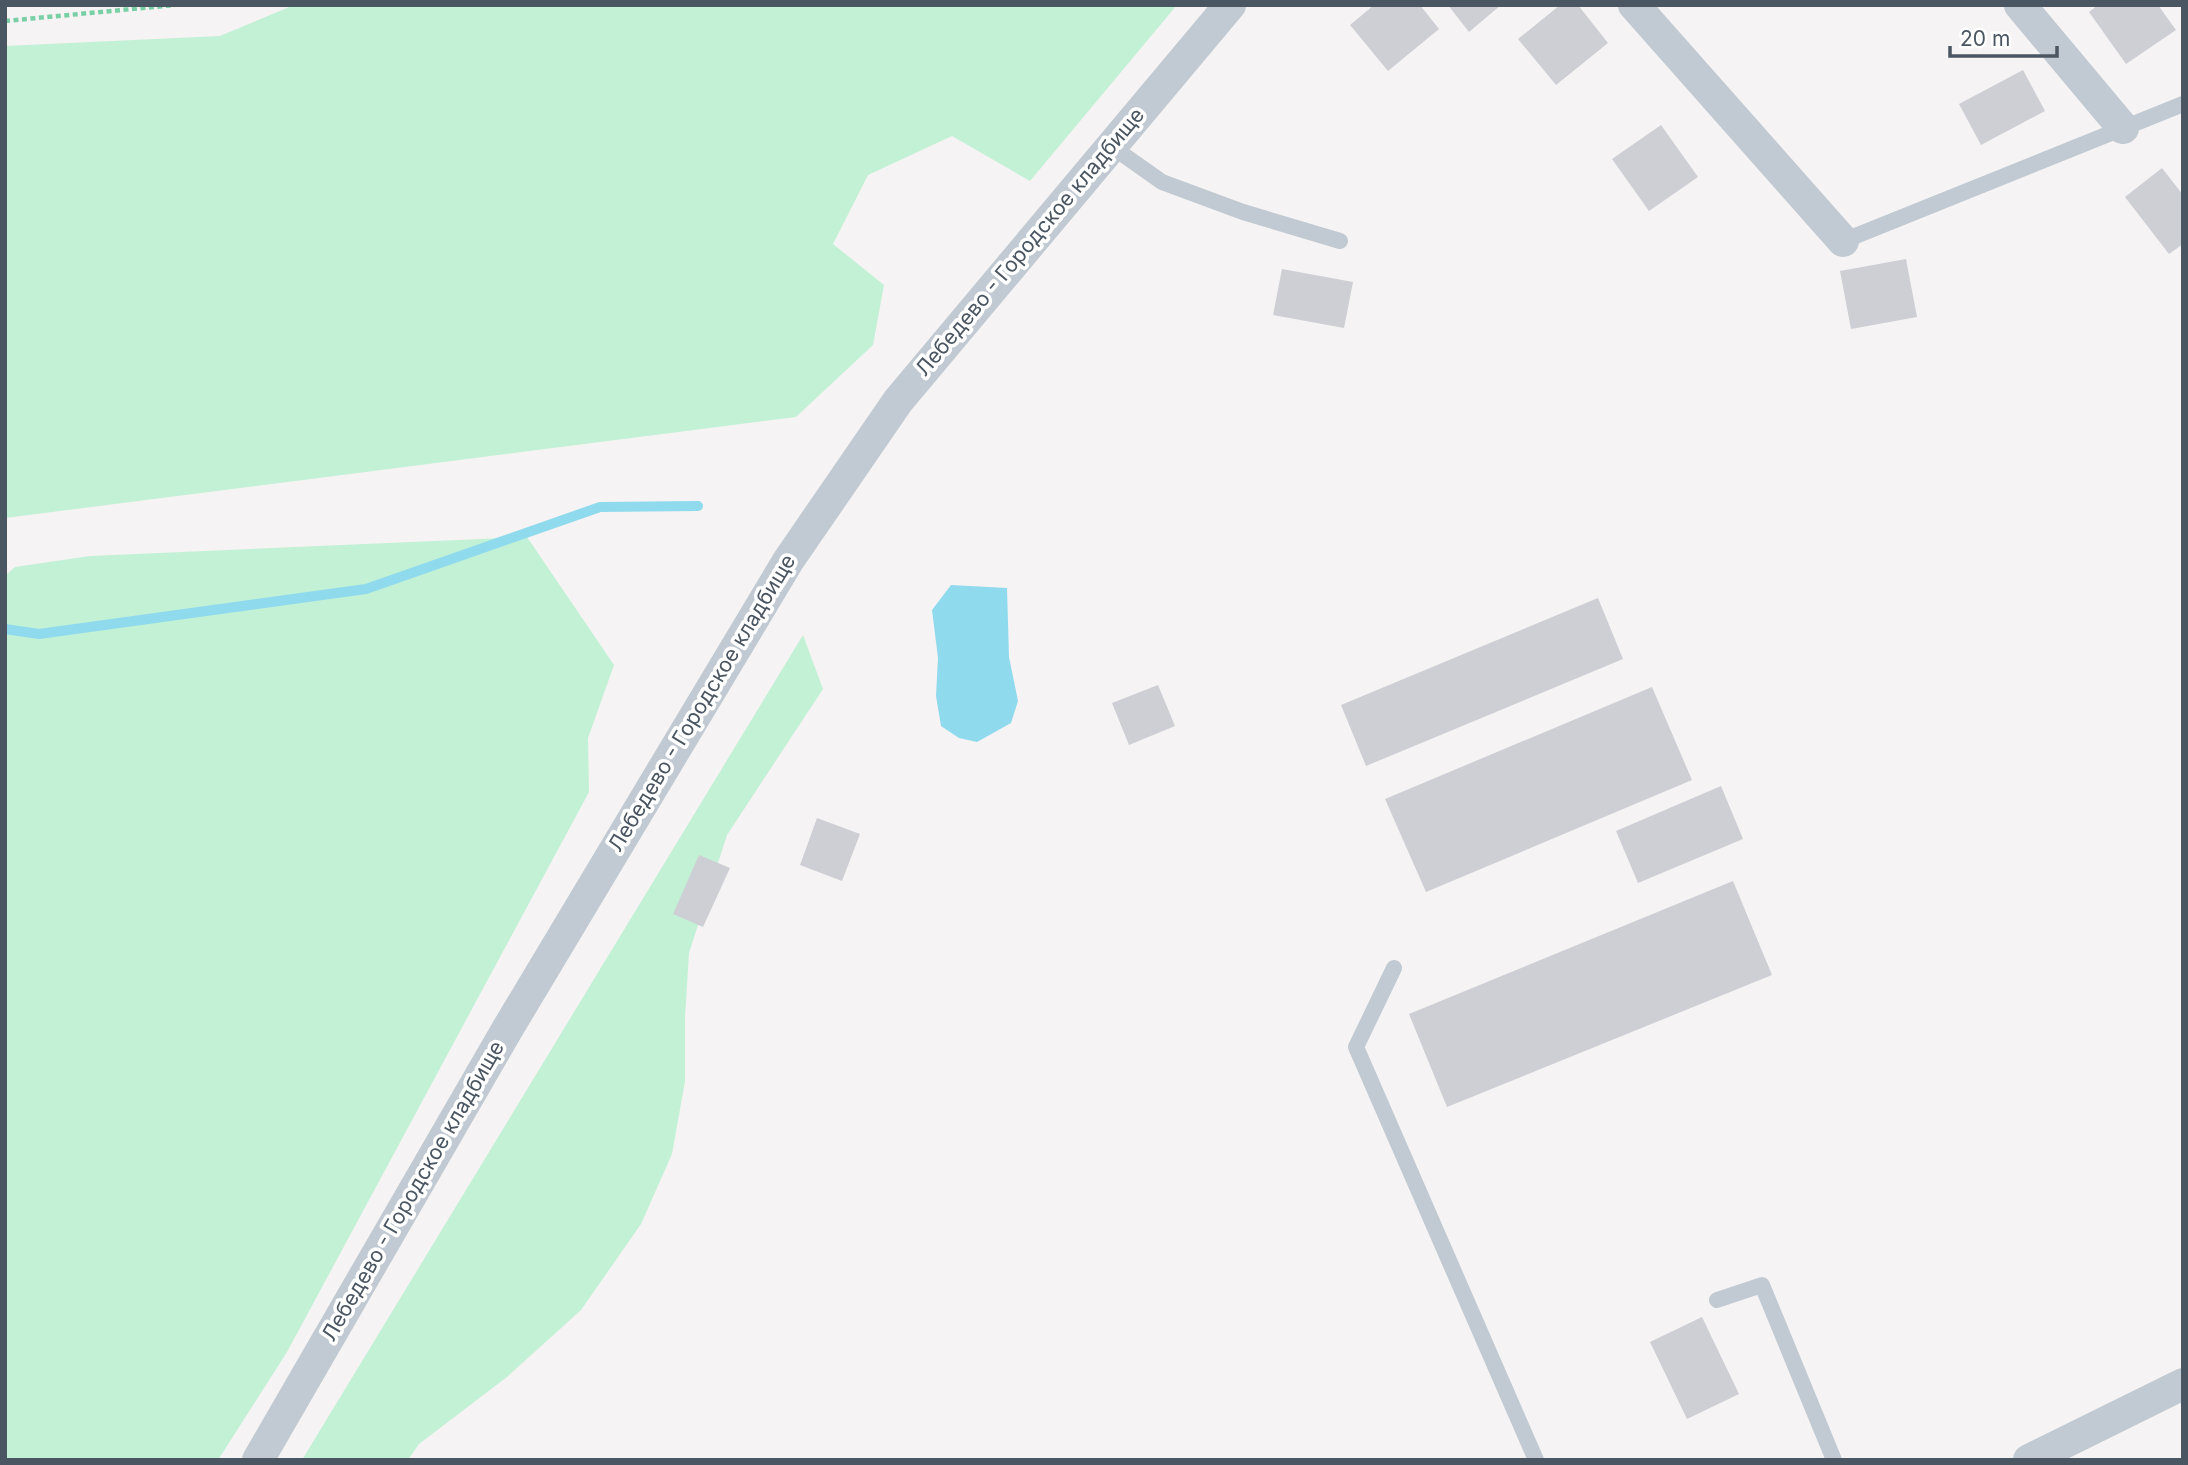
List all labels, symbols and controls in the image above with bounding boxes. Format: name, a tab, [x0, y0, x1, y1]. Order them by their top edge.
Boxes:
scale bar	[1950, 14, 2057, 58]
text: 20 m	[1960, 26, 2010, 51]
street label: Лебедево - Городское кладбище	[910, 103, 1149, 381]
street label: Лебедево - Городское кладбище	[603, 550, 800, 856]
street label: Лебедево - Городское кладбище	[316, 1036, 509, 1345]

